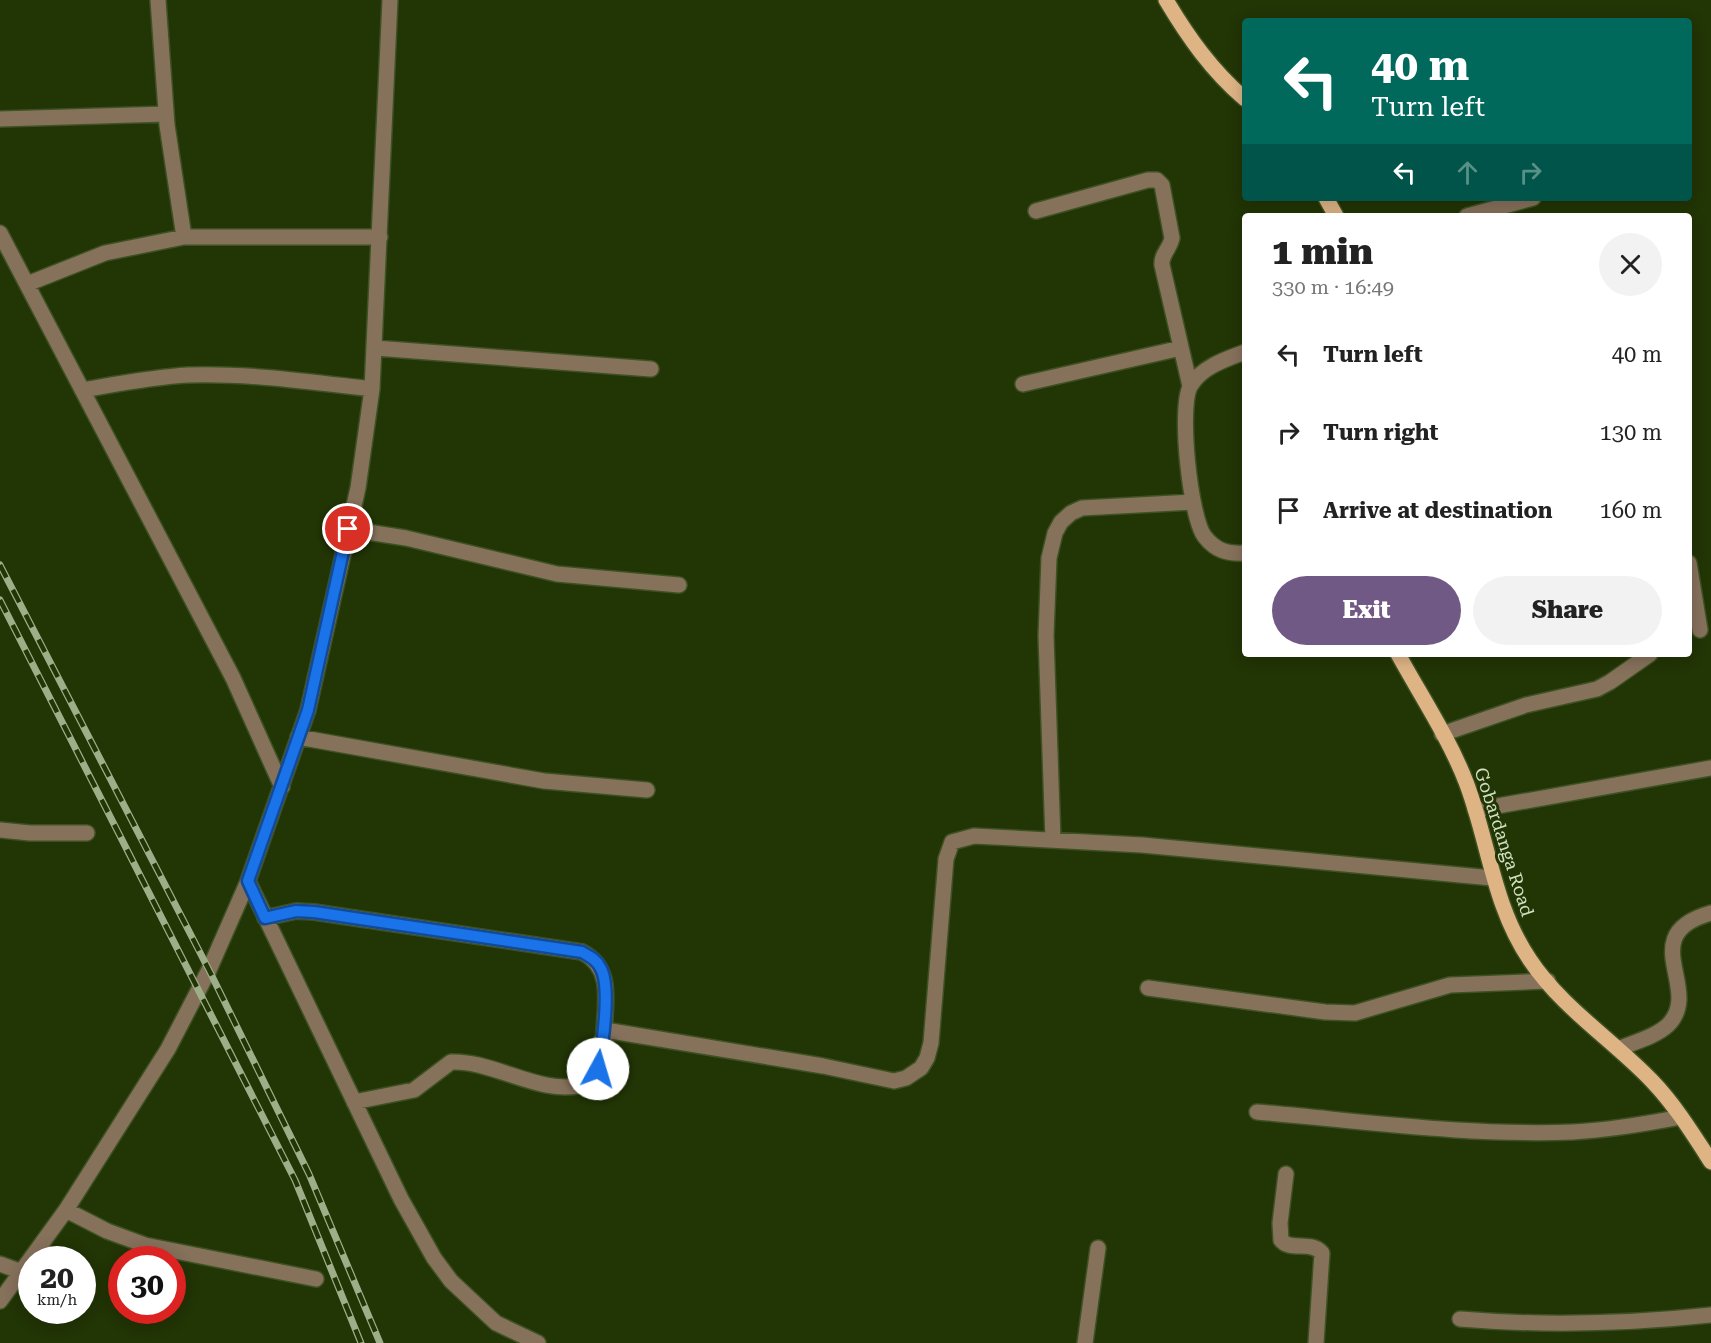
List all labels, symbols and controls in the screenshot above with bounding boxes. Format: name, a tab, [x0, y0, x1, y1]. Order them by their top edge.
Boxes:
text: 40 m	[1371, 41, 1469, 90]
icon: left	[1272, 42, 1350, 120]
text: Turn left	[1371, 91, 1485, 123]
icon: left	[1388, 156, 1421, 189]
icon: ahead	[1451, 156, 1484, 189]
icon: right	[1514, 156, 1547, 189]
text: 1 min	[1272, 231, 1373, 273]
button: close	[1599, 233, 1662, 296]
text: 330 m · 16:49	[1272, 275, 1394, 299]
icon: left	[1272, 338, 1305, 371]
text: Turn left	[1323, 342, 1423, 367]
text: 40 m	[1612, 342, 1662, 367]
icon: right	[1272, 416, 1305, 449]
text: Turn right	[1323, 420, 1438, 445]
text: 130 m	[1599, 420, 1662, 445]
icon: arrive	[1272, 494, 1305, 527]
text: Arrive at destination	[1323, 498, 1552, 523]
text: 160 m	[1599, 498, 1662, 523]
pin	[322, 503, 373, 554]
icon: arrive	[331, 512, 364, 545]
button: Exit	[1272, 576, 1461, 645]
button: Share	[1473, 576, 1662, 645]
street label: Gobardanga Road	[1471, 765, 1539, 919]
position arrow	[566, 1037, 630, 1101]
speed limit sign: 30	[108, 1246, 186, 1324]
text: 20	[40, 1260, 74, 1295]
text: km/h	[37, 1291, 77, 1309]

